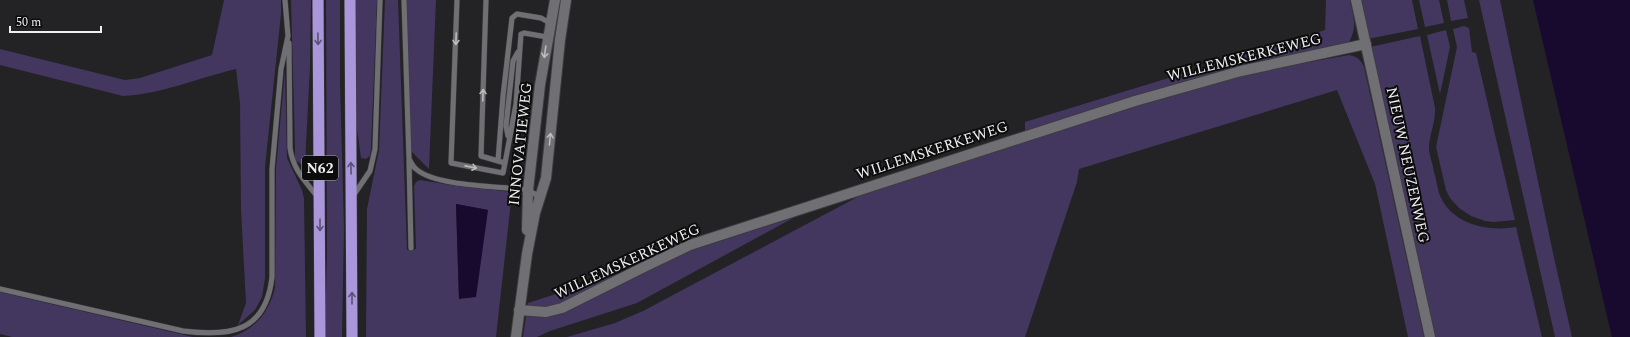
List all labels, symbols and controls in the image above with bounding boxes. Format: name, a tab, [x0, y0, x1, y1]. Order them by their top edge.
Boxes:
scale bar	[10, 8, 101, 34]
text: 50 m	[16, 13, 41, 32]
street label: WILLEMSKERKEWEG	[1164, 27, 1324, 88]
one-way arrow	[314, 32, 322, 45]
one-way arrow	[452, 32, 459, 45]
one-way arrow	[541, 45, 549, 58]
street label: INNOVATIEWEG	[503, 81, 538, 207]
street label: NIEUW NEUZENWEG	[1380, 85, 1435, 245]
one-way arrow	[479, 89, 487, 102]
street label: WILLEMSKERKEWEG	[853, 115, 1011, 186]
one-way arrow	[546, 133, 554, 146]
road number: N62	[302, 156, 338, 180]
one-way arrow	[347, 162, 355, 175]
one-way arrow	[464, 163, 477, 171]
one-way arrow	[316, 218, 324, 231]
street label: WILLEMSKERKEWEG	[551, 218, 704, 305]
one-way arrow	[348, 292, 356, 305]

